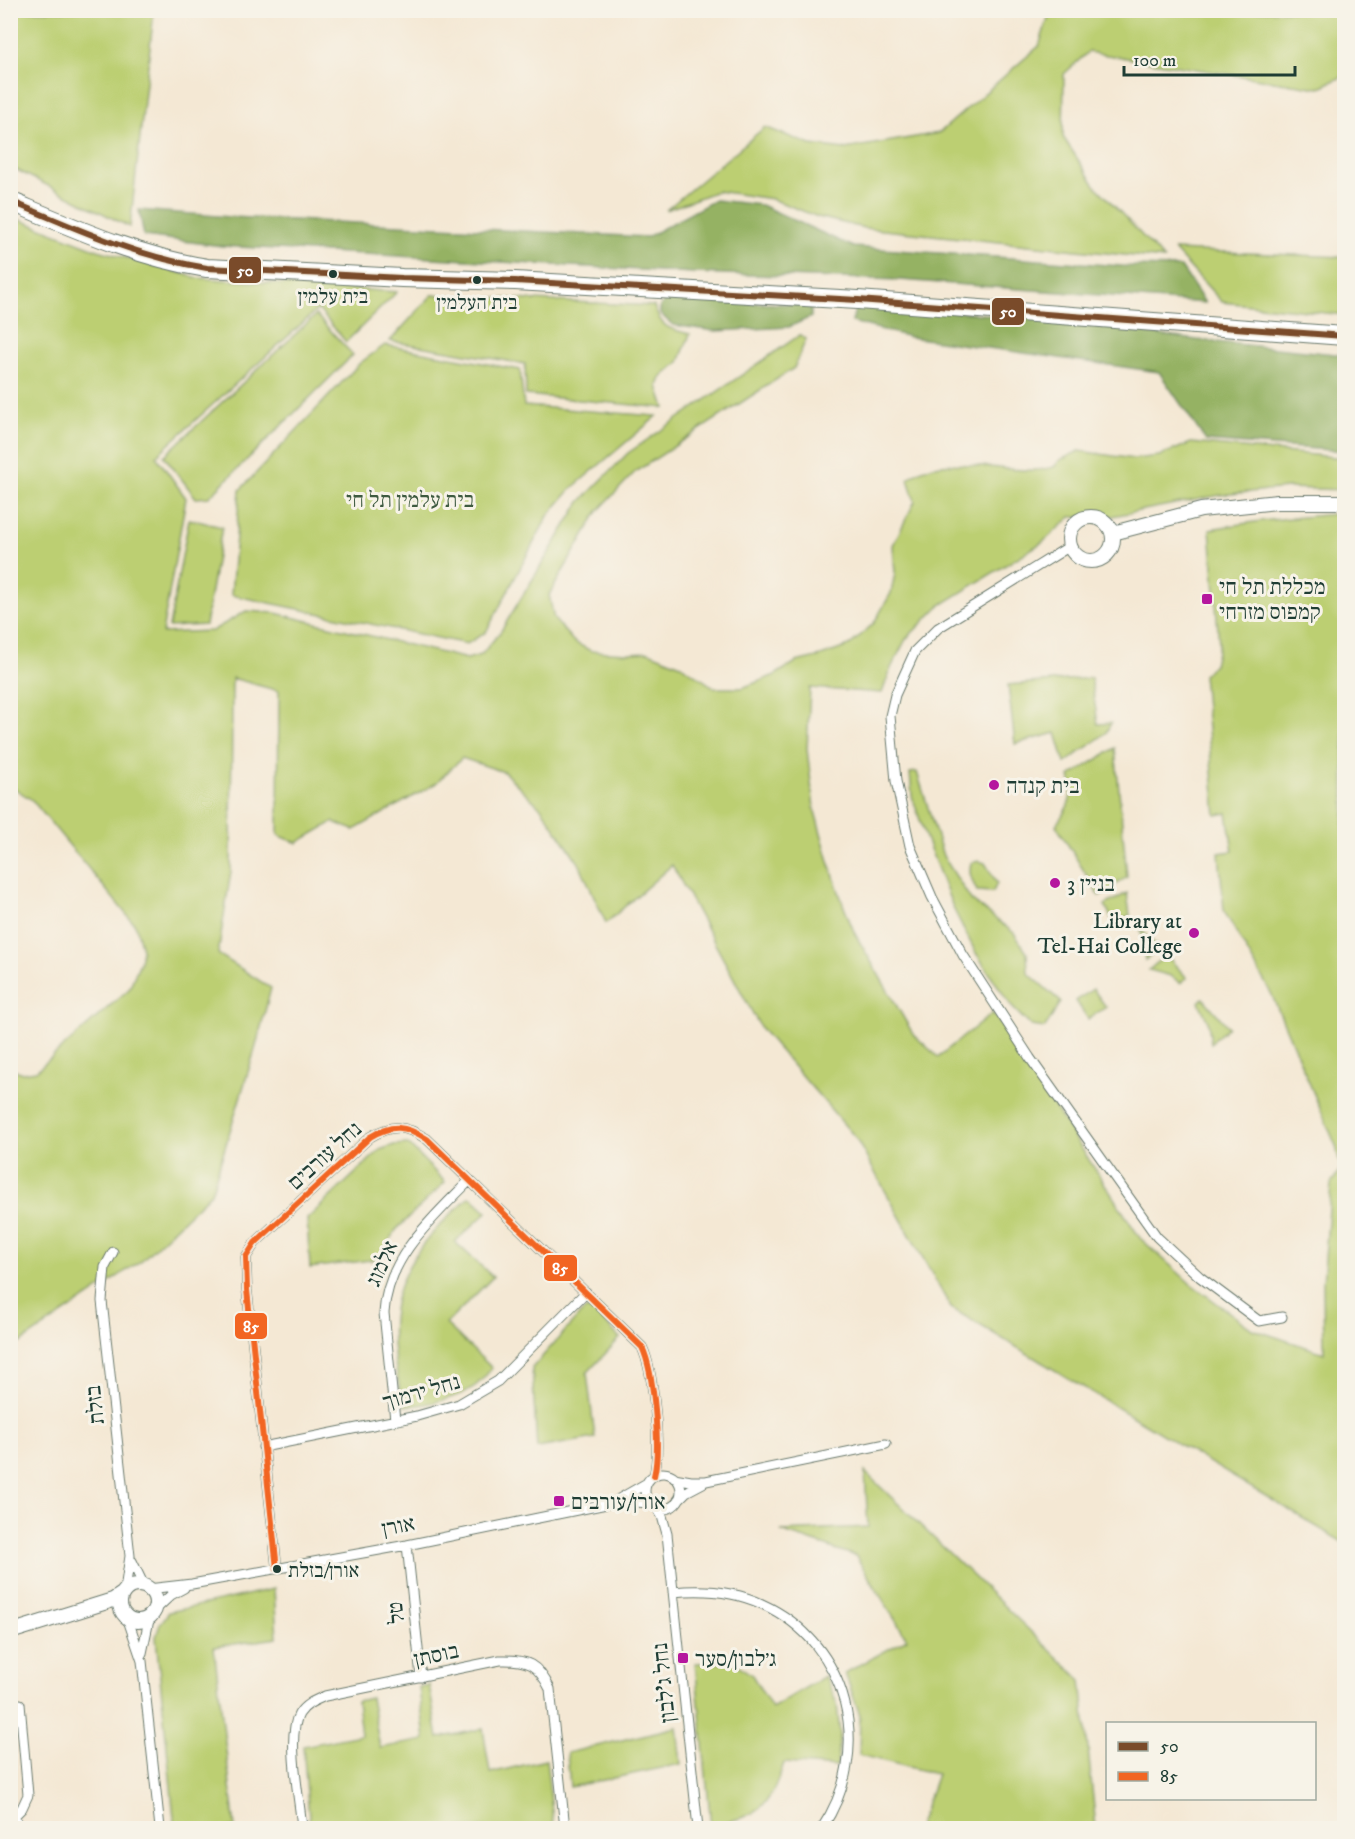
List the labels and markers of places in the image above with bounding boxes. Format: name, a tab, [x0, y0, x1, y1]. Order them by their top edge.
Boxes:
marker: בית עלמין	[327, 268, 339, 280]
marker: בית העלמין	[471, 274, 483, 286]
place label: בית עלמין	[298, 285, 368, 310]
place label: בית העלמין	[437, 291, 518, 316]
place label: מכללת תל חי קמפוס מזרחי	[1219, 574, 1326, 626]
marker: מכללת תל חי קמפוס מזרחי	[1200, 592, 1214, 606]
place label: בית קנדה	[1006, 773, 1080, 800]
marker: בית קנדה	[987, 778, 1001, 792]
place label: בניין 3	[1067, 871, 1115, 898]
marker: בניין 3	[1048, 876, 1062, 890]
place label: Library at Tel-Hai College	[1037, 908, 1182, 960]
marker: Library at Tel-Hai College	[1187, 926, 1201, 940]
place label: אורן/עורבים	[571, 1489, 666, 1516]
marker: אורן/עורבים	[552, 1494, 566, 1508]
place label: אורן/בזלת	[288, 1559, 359, 1584]
marker: אורן/בזלת	[271, 1563, 283, 1575]
place label: ג׳לבון/סער	[695, 1646, 776, 1673]
marker: ג׳לבון/סער	[676, 1651, 690, 1665]

